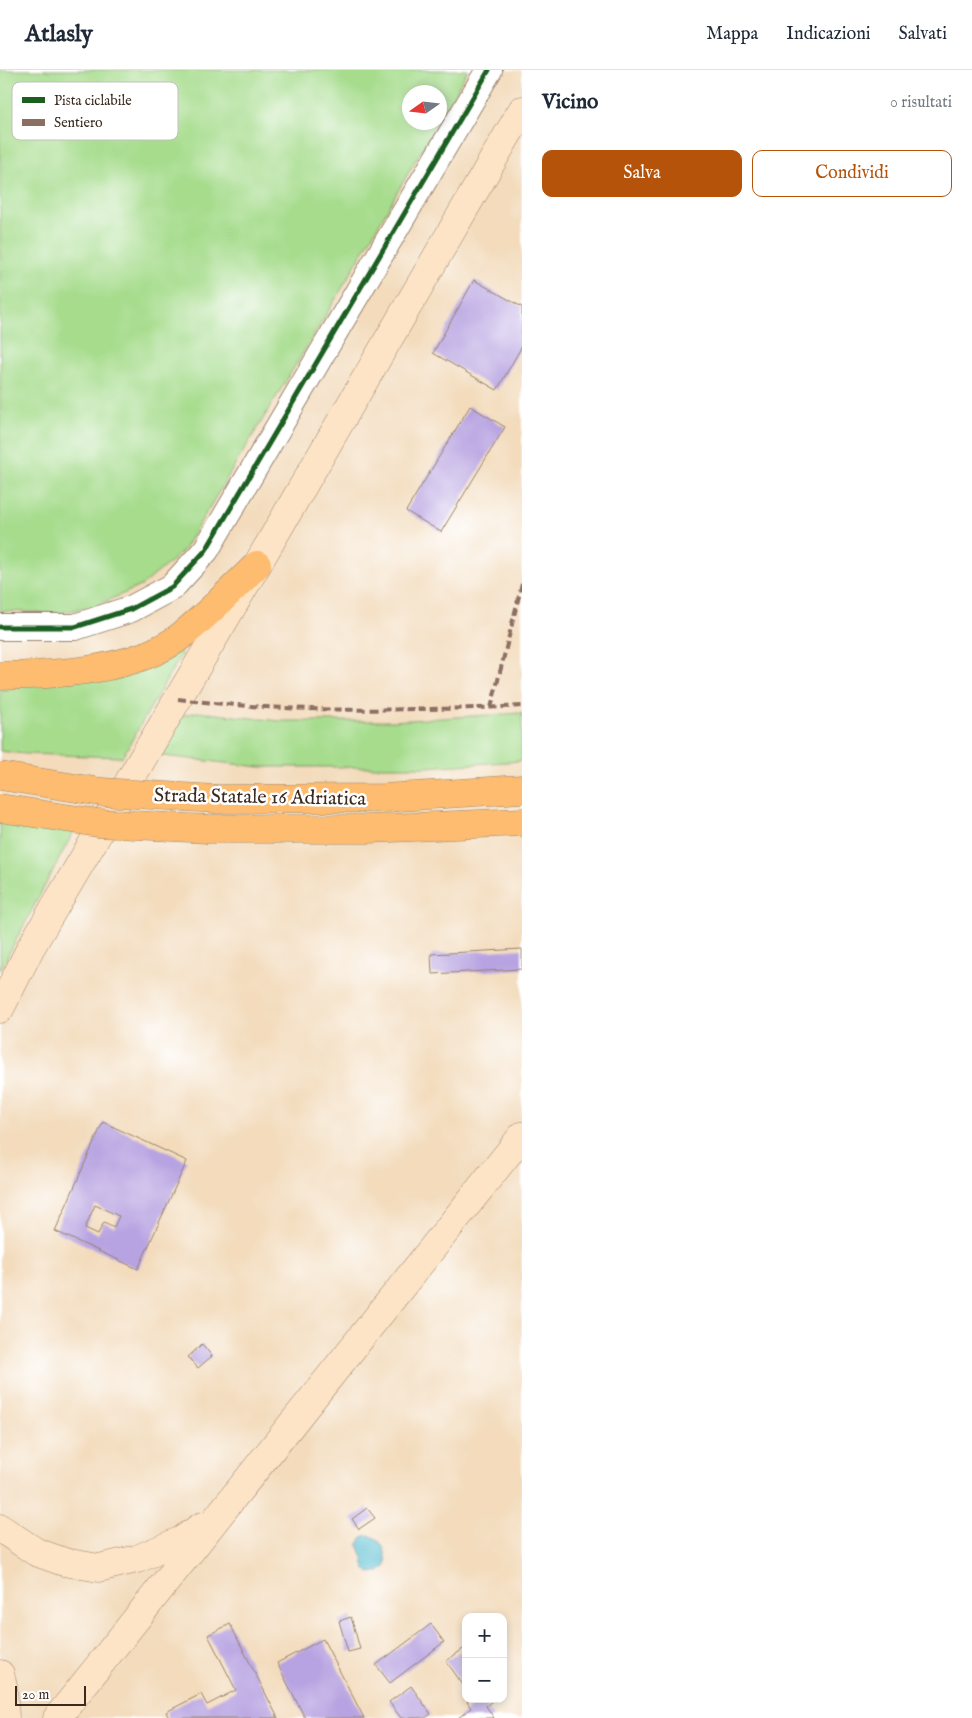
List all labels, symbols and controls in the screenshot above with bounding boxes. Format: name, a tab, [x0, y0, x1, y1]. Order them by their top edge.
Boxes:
text: Atlasly	[25, 19, 93, 50]
text: Mappa	[706, 23, 758, 46]
text: Indicazioni	[786, 23, 871, 46]
text: Salvati	[899, 23, 947, 46]
legend	[12, 82, 178, 140]
north arrow	[402, 85, 447, 130]
text: Vicino	[542, 89, 598, 116]
text: Pista ciclabile	[54, 92, 132, 110]
text: 0 risultati	[890, 93, 952, 113]
text: Sentiero	[54, 114, 103, 132]
button: Salva	[542, 150, 742, 197]
button: Condividi	[752, 150, 952, 197]
street label: Strada Statale 16 Adriatica	[154, 783, 367, 812]
map controls	[462, 1613, 507, 1703]
button: +	[462, 1613, 507, 1658]
button: −	[462, 1658, 507, 1703]
scale bar	[15, 1683, 86, 1706]
text: 20 m	[22, 1686, 49, 1704]

